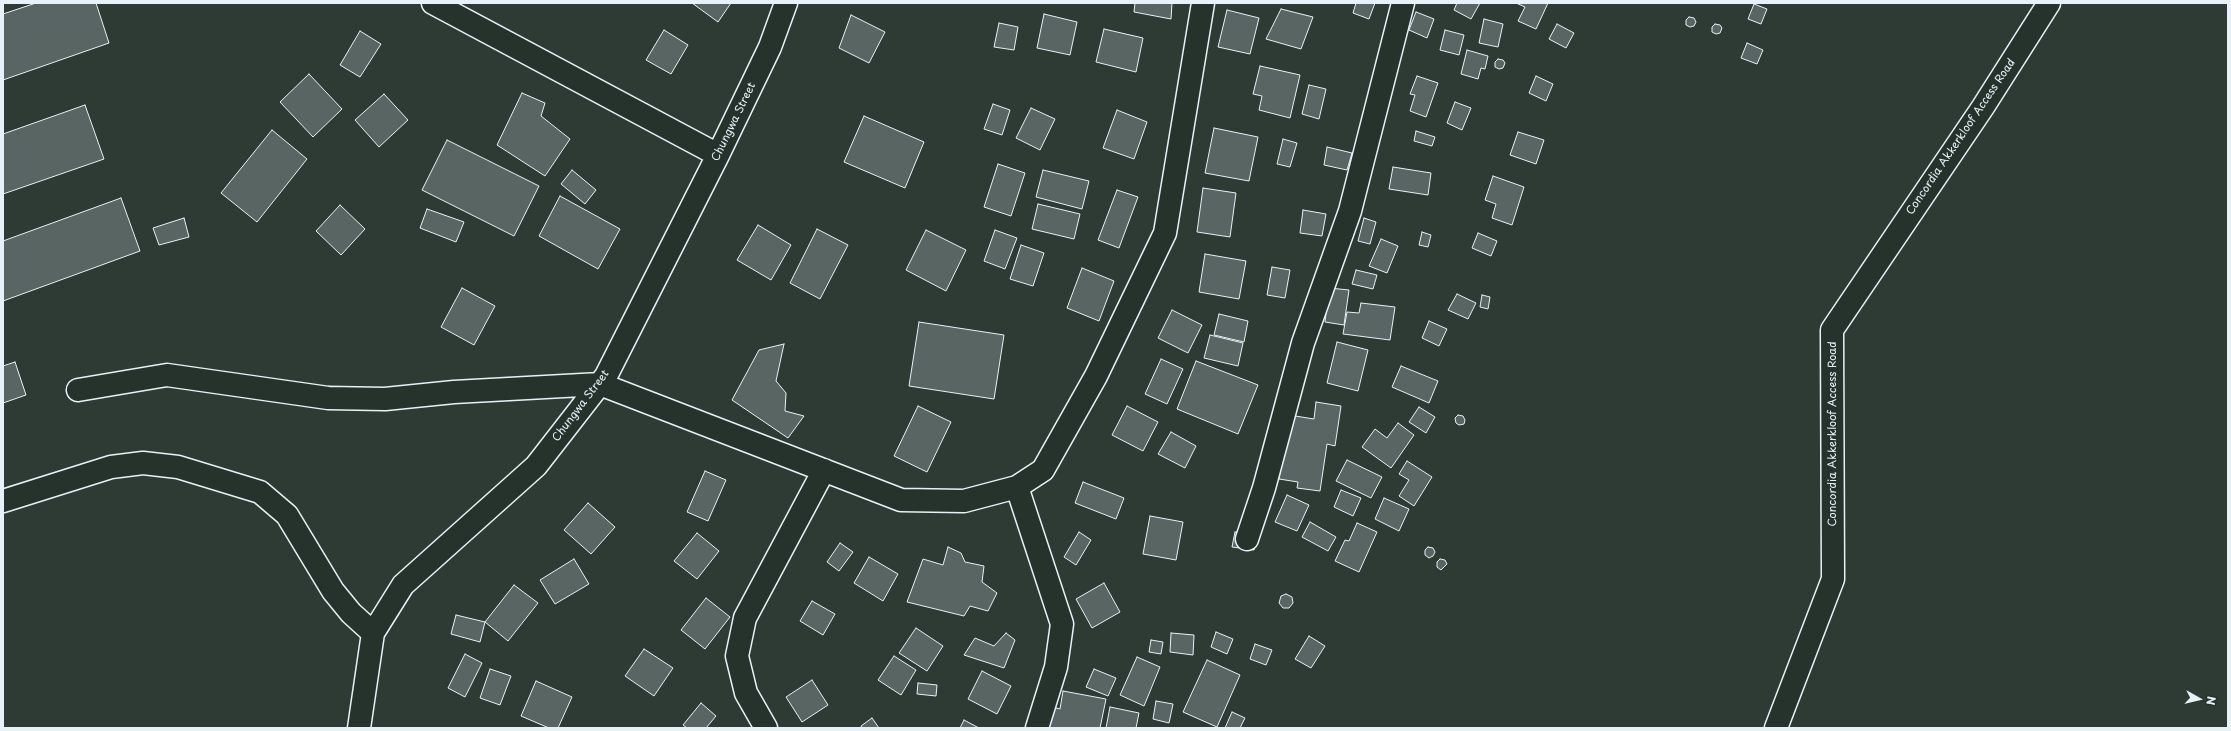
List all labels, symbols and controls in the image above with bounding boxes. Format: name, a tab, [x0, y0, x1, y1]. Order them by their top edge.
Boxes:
street label: Concordia Akkerkloof Access Road	[1904, 57, 2018, 217]
street label: Chungwa Street	[709, 80, 759, 164]
street label: Concordia Akkerkloof Access Road	[1826, 341, 1840, 527]
street label: Chungwa Street	[550, 368, 612, 444]
north arrow	[2179, 679, 2219, 719]
text: N	[2202, 695, 2220, 706]

